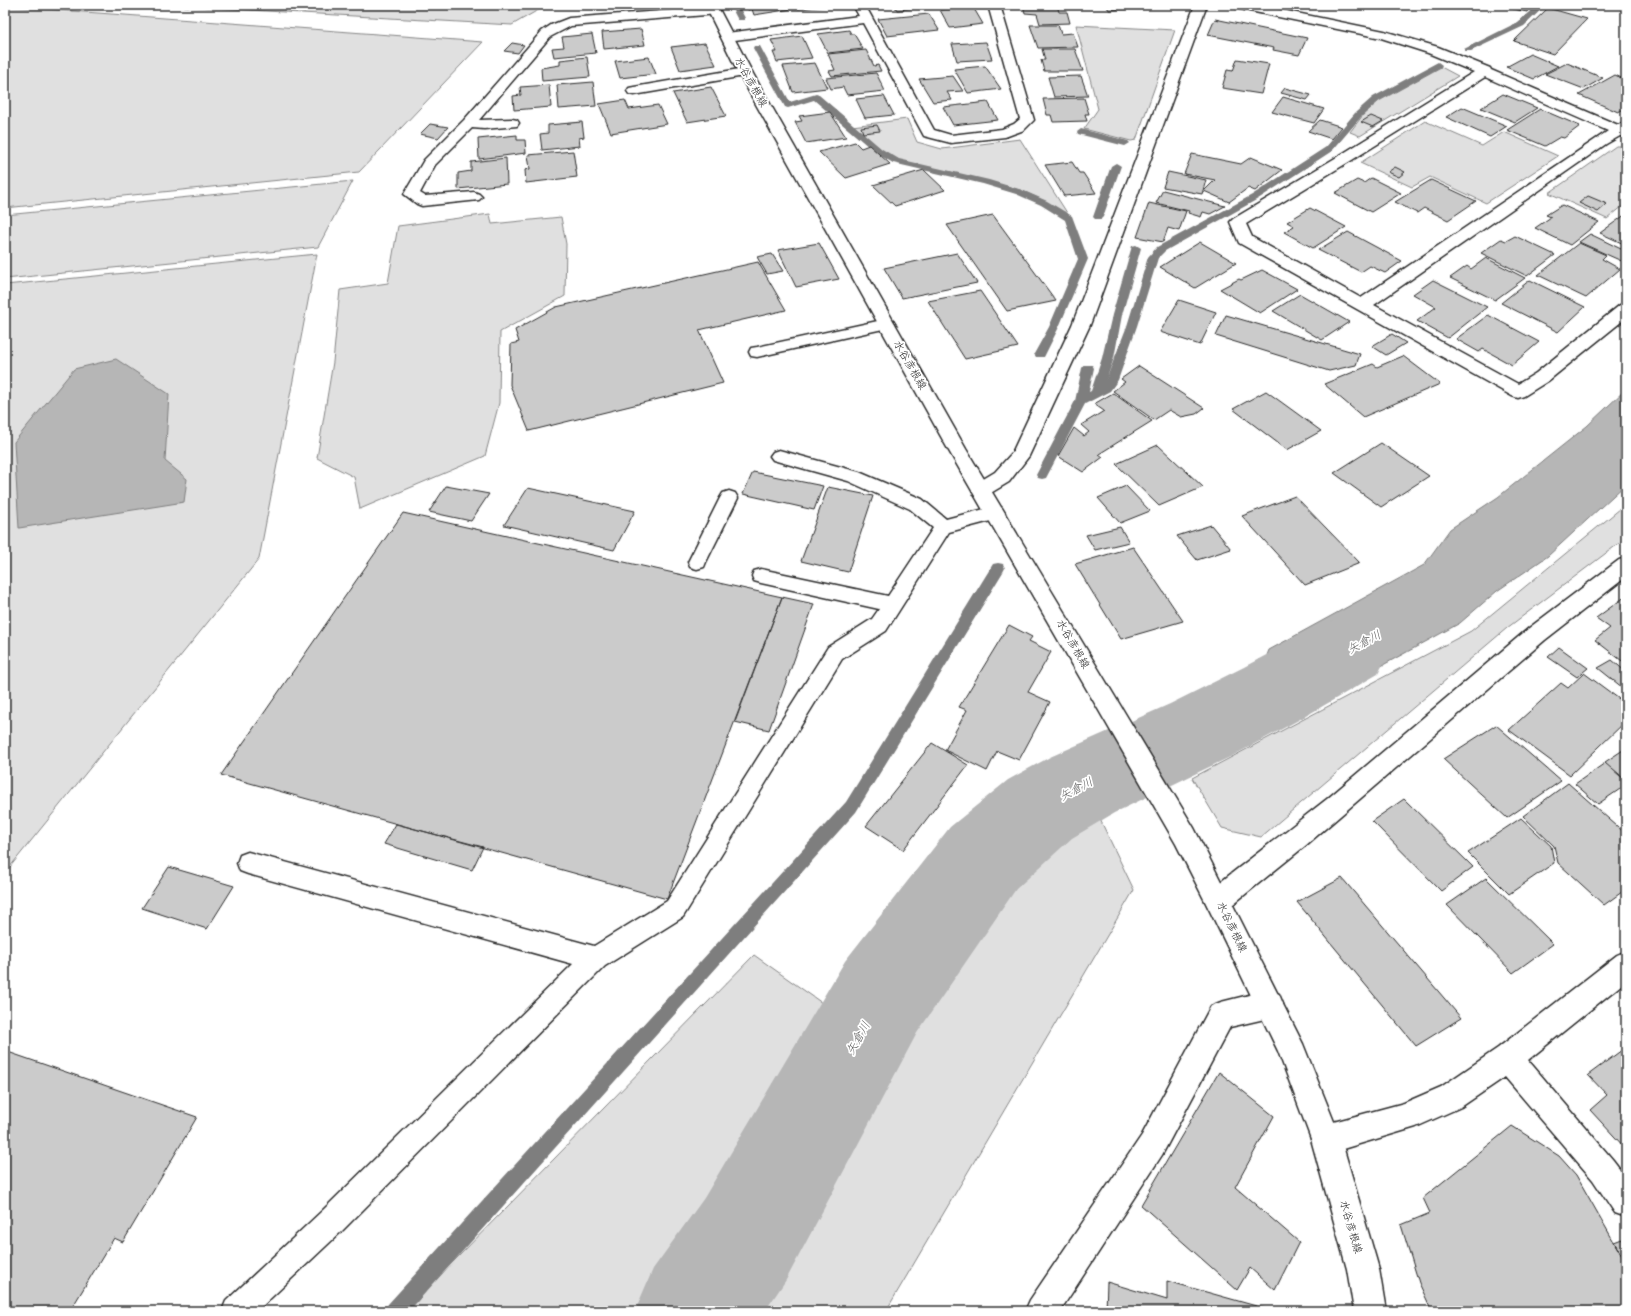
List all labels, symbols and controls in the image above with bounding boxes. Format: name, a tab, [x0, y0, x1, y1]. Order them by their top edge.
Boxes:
street label: 水谷彦根線	[732, 55, 770, 109]
street label: 水谷彦根線	[891, 338, 929, 392]
street label: 水谷彦根線	[1054, 617, 1092, 671]
water label: 矢倉川	[1345, 627, 1383, 657]
water label: 矢倉川	[1057, 774, 1095, 804]
street label: 水谷彦根線	[1214, 899, 1250, 955]
water label: 矢倉川	[843, 1019, 873, 1057]
street label: 水谷彦根線	[1337, 1199, 1365, 1255]

